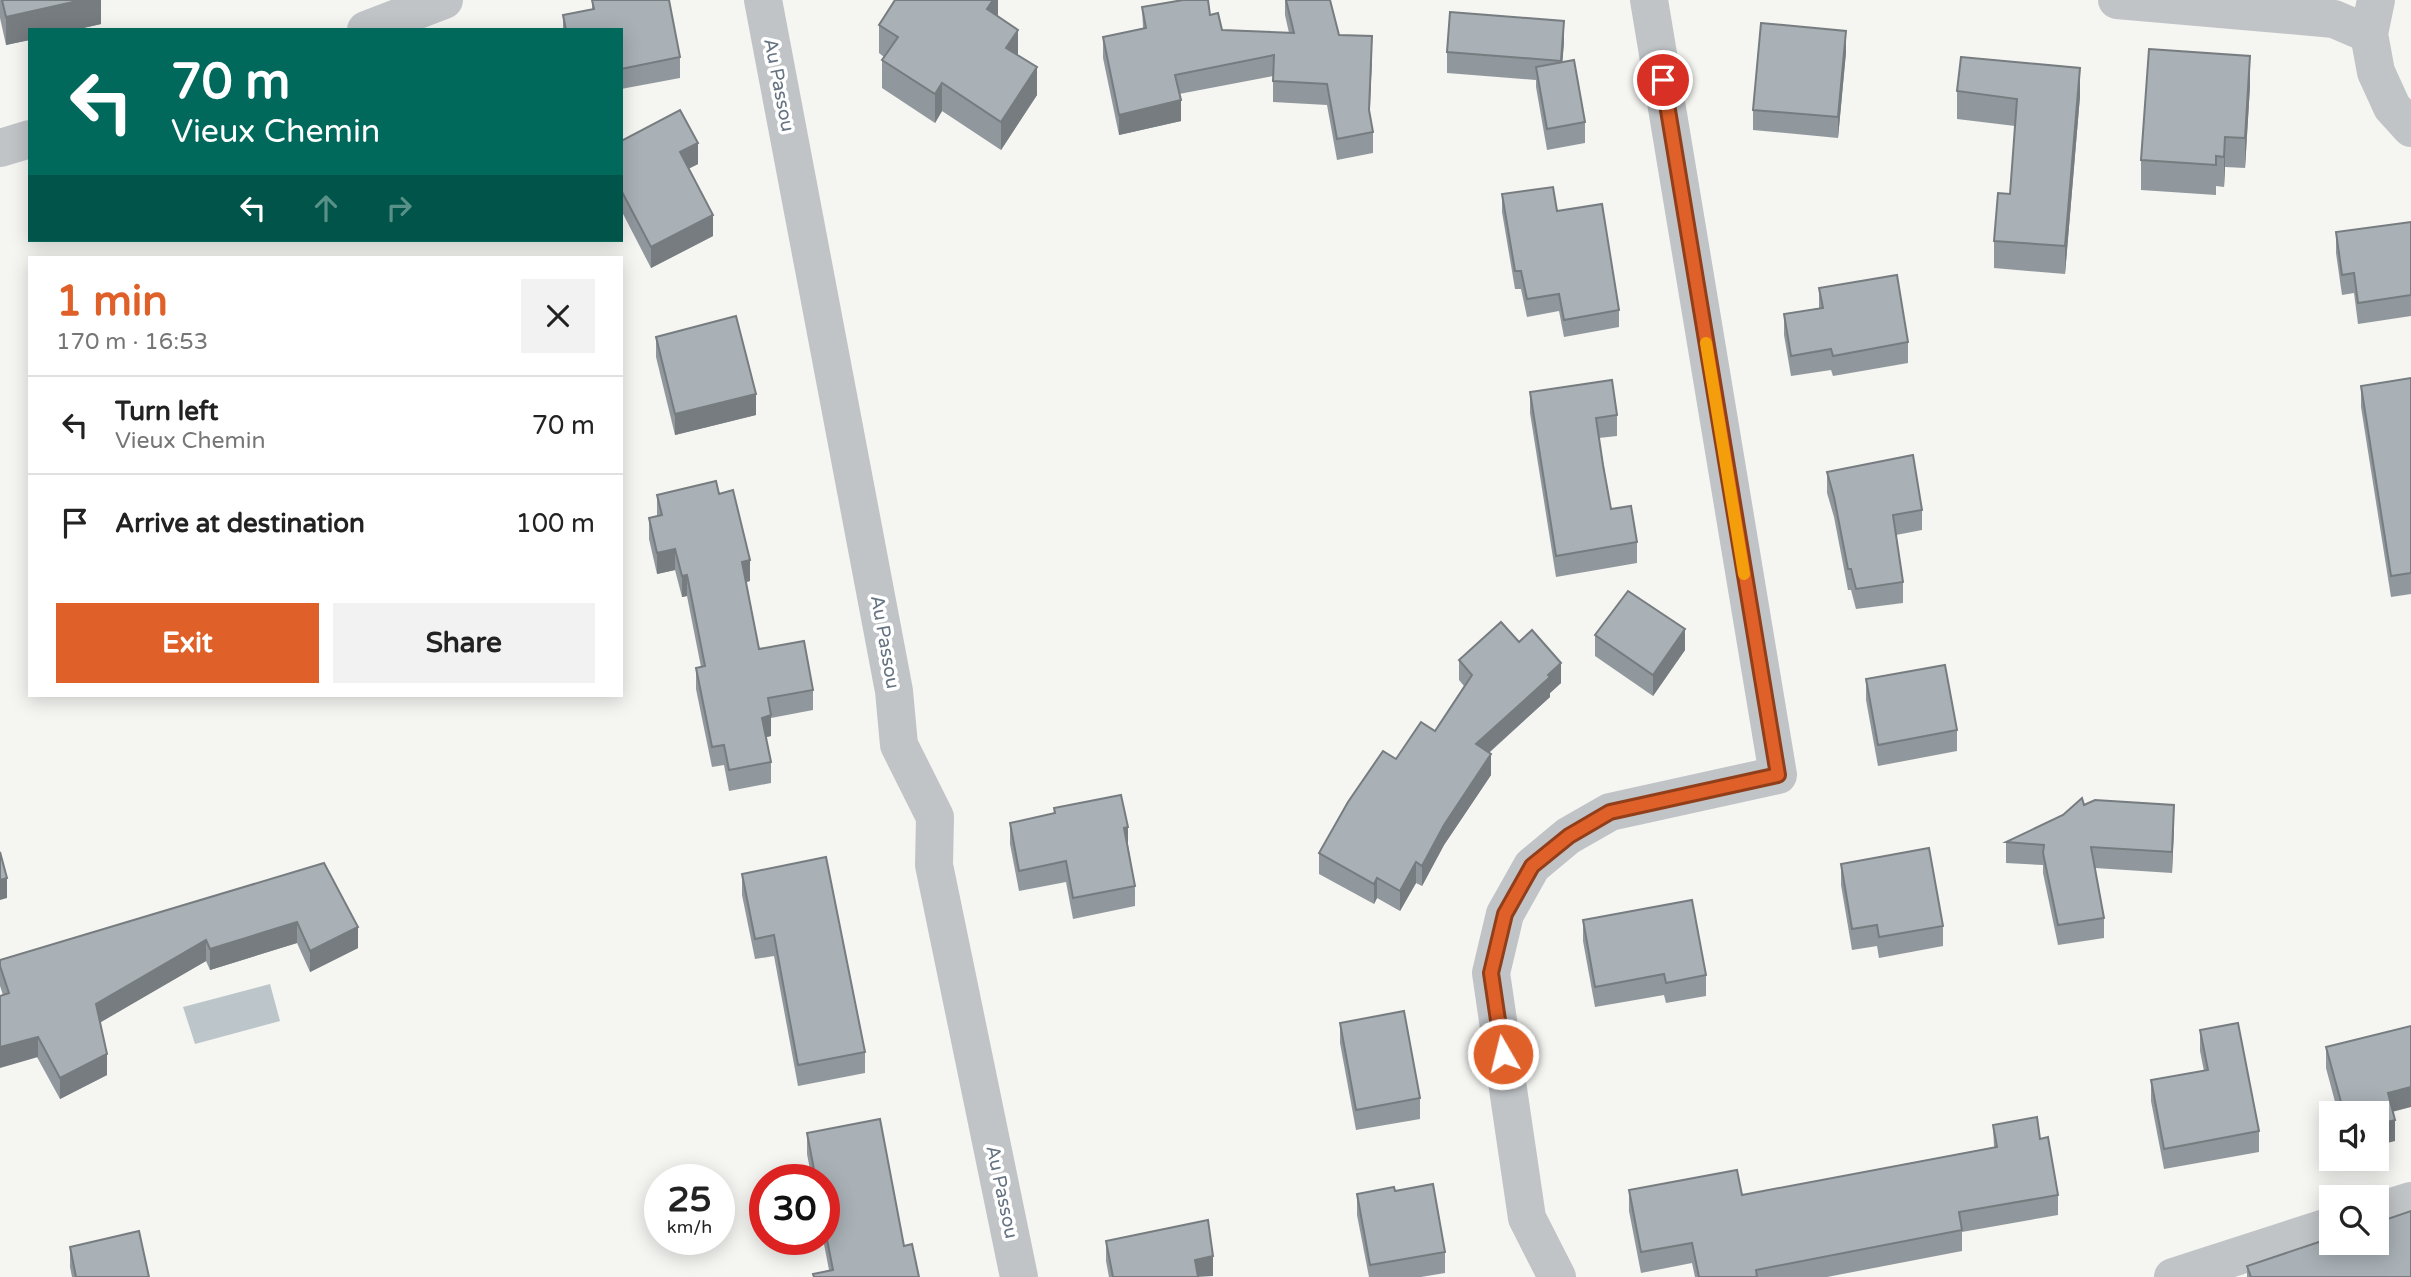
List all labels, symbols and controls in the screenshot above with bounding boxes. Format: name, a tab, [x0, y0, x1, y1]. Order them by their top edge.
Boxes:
street label: Au Passou	[759, 36, 799, 134]
pin	[1633, 50, 1693, 110]
text: 70 m	[171, 53, 290, 112]
icon: left	[56, 56, 147, 147]
icon: arrive	[1644, 61, 1682, 99]
text: Vieux Chemin	[171, 113, 380, 151]
icon: left	[234, 189, 272, 227]
icon: ahead	[307, 189, 345, 227]
icon: right	[380, 189, 418, 227]
text: 1 min	[56, 276, 168, 327]
button: close	[521, 279, 595, 353]
text: 170 m · 16:53	[56, 328, 208, 356]
text: Turn left	[115, 396, 218, 427]
icon: left	[56, 406, 94, 444]
text: 70 m	[532, 410, 595, 441]
text: Vieux Chemin	[115, 427, 265, 455]
icon: arrive	[56, 504, 94, 542]
text: Arrive at destination	[115, 508, 365, 539]
text: 100 m	[515, 508, 595, 539]
street label: Au Passou	[866, 593, 904, 691]
button: Exit	[56, 603, 319, 683]
button: Share	[333, 603, 595, 683]
position arrow	[1466, 1017, 1540, 1091]
map controls	[2319, 1101, 2389, 1255]
button: sound	[2319, 1101, 2389, 1171]
street label: Au Passou	[981, 1143, 1023, 1241]
speed limit sign: 30	[749, 1164, 840, 1255]
text: 25	[668, 1179, 711, 1221]
button: search	[2319, 1185, 2389, 1255]
text: km/h	[667, 1216, 712, 1238]

